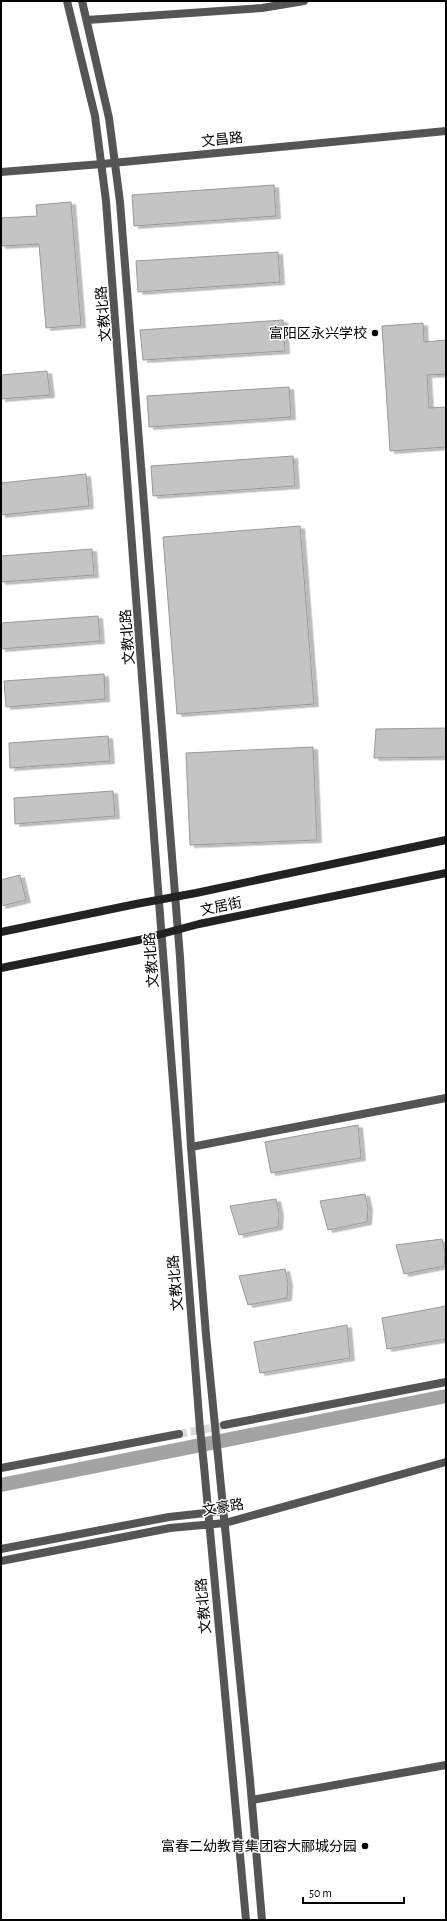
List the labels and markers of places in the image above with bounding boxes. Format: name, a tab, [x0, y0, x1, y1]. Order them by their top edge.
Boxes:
place label: 富阳区永兴学校	[269, 325, 367, 341]
marker: 富阳区永兴学校	[370, 328, 380, 338]
place label: 富春二幼教育集团容大郦城分园	[161, 1839, 357, 1854]
marker: 富春二幼教育集团容大郦城分园	[360, 1841, 370, 1851]

